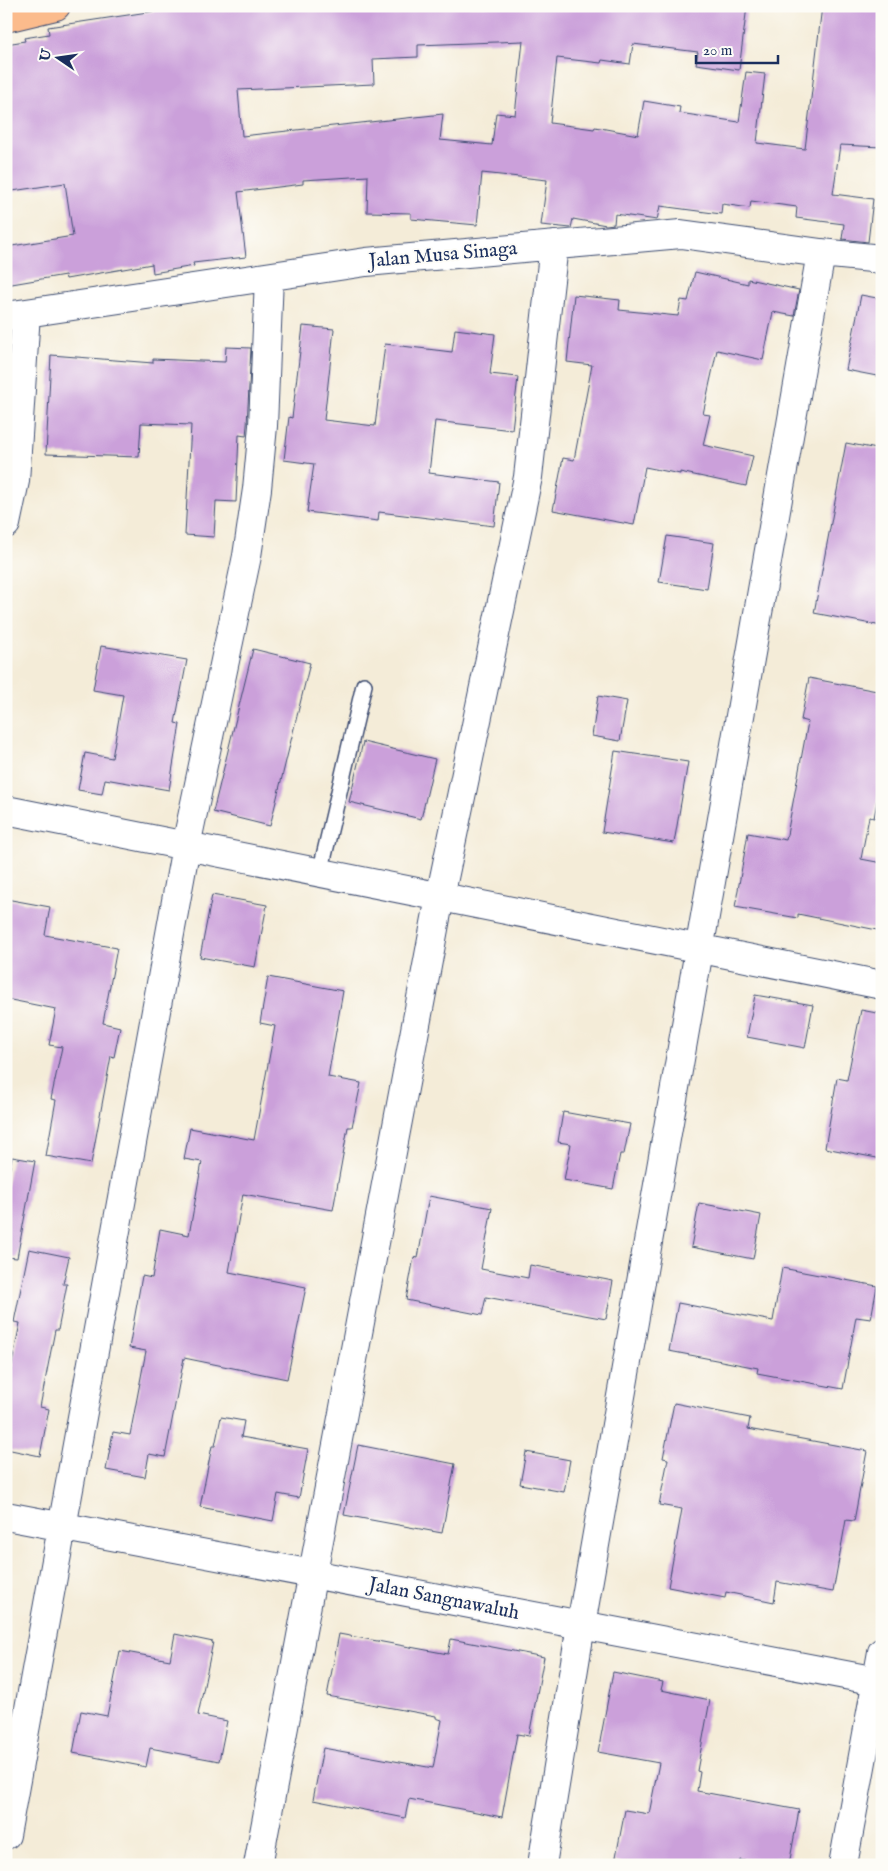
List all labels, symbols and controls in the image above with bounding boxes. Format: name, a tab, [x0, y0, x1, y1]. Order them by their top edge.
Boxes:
north arrow	[32, 32, 82, 82]
scale bar	[696, 32, 778, 64]
text: 20 m	[703, 41, 733, 60]
text: U	[36, 46, 57, 64]
street label: Jalan Musa Sinaga	[366, 236, 519, 274]
street label: Jalan Sangnawaluh	[365, 1572, 522, 1626]

